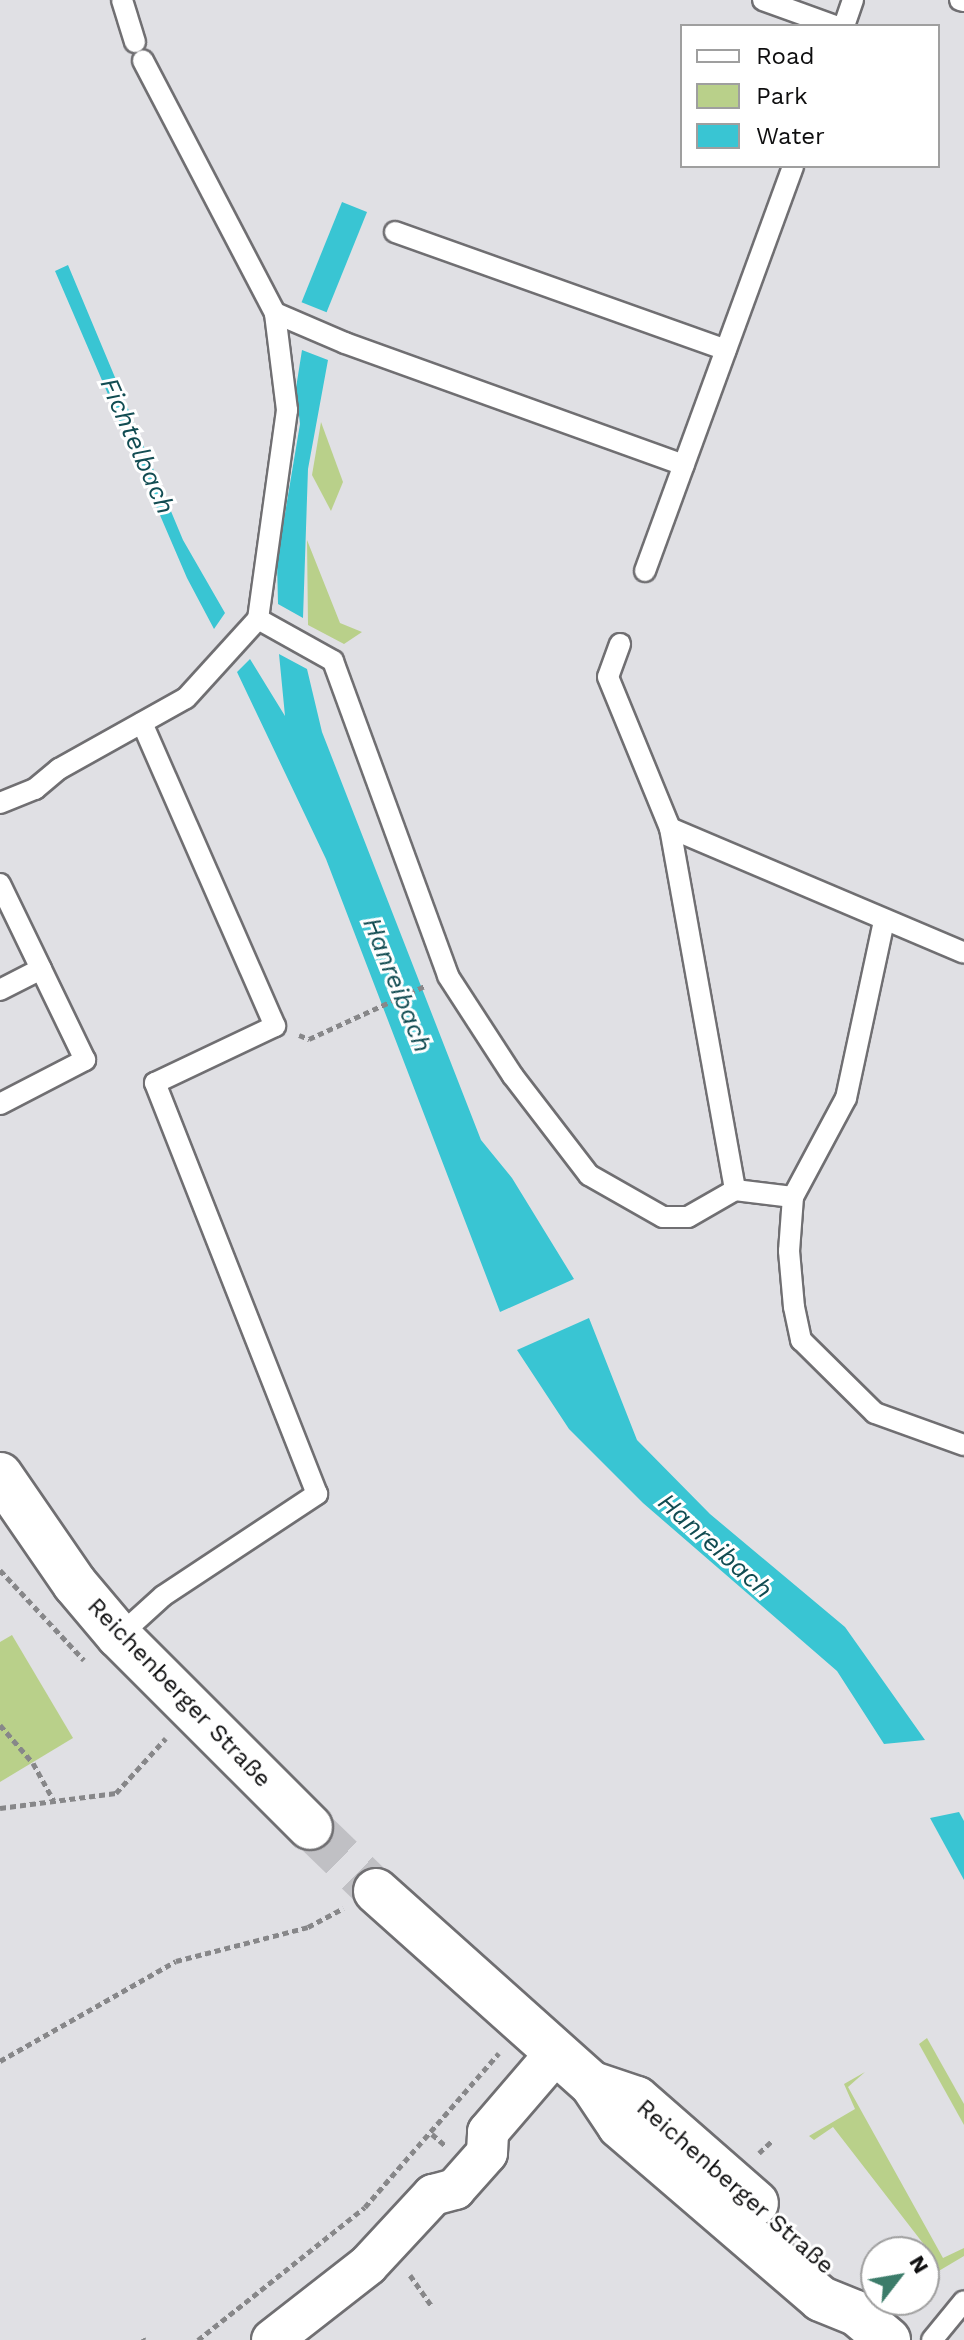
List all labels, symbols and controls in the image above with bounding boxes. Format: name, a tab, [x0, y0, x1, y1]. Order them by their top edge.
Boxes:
legend	[680, 24, 940, 168]
text: Road	[756, 42, 815, 70]
text: Park	[756, 82, 808, 110]
text: Water	[756, 122, 825, 150]
water label: Fichtelbach	[93, 373, 181, 519]
water label: Hanreibach	[356, 913, 438, 1057]
water label: Hanreibach	[651, 1487, 779, 1605]
street label: Reichenberger Straße	[81, 1592, 277, 1794]
street label: Reichenberger Straße	[630, 2093, 840, 2281]
north arrow	[860, 2236, 940, 2316]
text: N	[904, 2251, 934, 2278]

